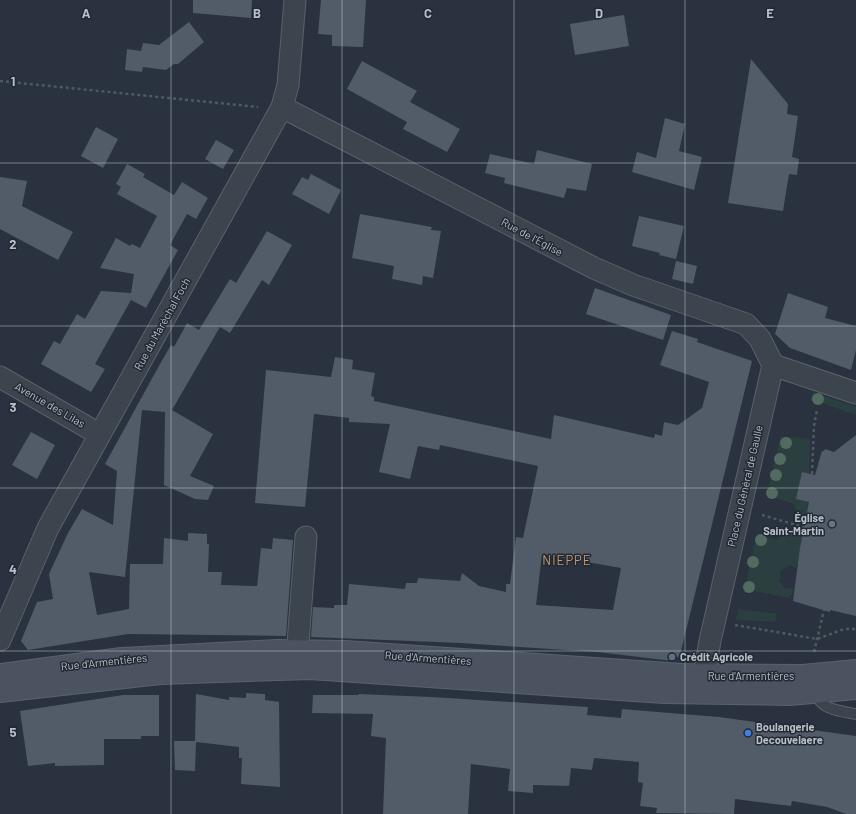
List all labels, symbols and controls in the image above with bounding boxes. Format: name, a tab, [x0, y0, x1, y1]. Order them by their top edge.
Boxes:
text: A	[82, 5, 91, 21]
text: B	[253, 5, 261, 21]
text: C	[424, 5, 432, 21]
text: D	[595, 5, 603, 21]
text: E	[766, 5, 774, 21]
text: 1	[11, 73, 15, 89]
street label: Rue de l'Église	[499, 215, 565, 258]
text: 2	[9, 236, 17, 252]
street label: Rue du Maréchal Foch	[131, 275, 192, 372]
street label: Avenue des Lilas	[13, 379, 88, 430]
text: 3	[9, 399, 17, 415]
street label: Place du Général de Gaulle	[724, 424, 765, 548]
place label: Église Saint-Martin	[763, 511, 824, 537]
marker: Église Saint-Martin	[827, 519, 837, 529]
district label: NIEPPE	[542, 552, 592, 568]
text: 4	[9, 561, 17, 577]
street label: Rue d'Armentières	[384, 648, 472, 667]
place label: Crédit Agricole	[680, 650, 753, 663]
street label: Rue d'Armentières	[60, 651, 148, 672]
marker: Crédit Agricole	[667, 652, 677, 662]
street label: Rue d'Armentières	[708, 669, 794, 682]
place label: Boulangerie Decouvelaere	[756, 720, 823, 746]
text: 5	[9, 724, 17, 740]
marker: Boulangerie Decouvelaere	[743, 728, 753, 738]

